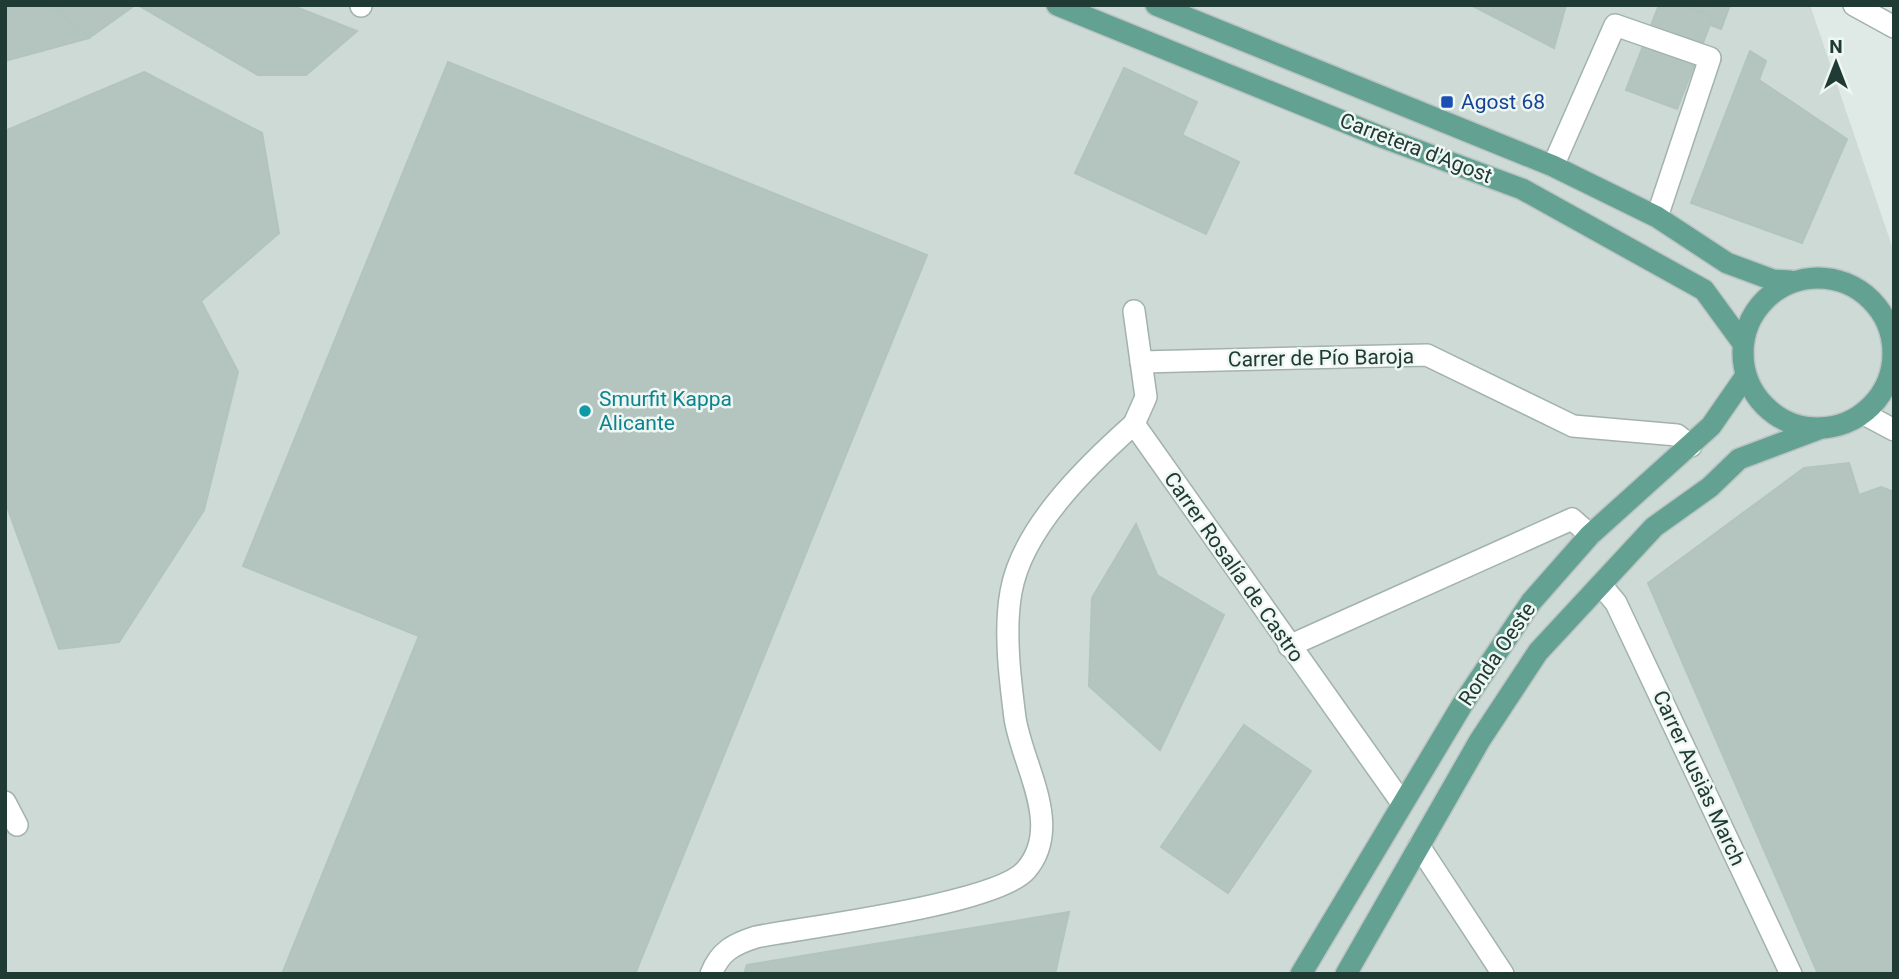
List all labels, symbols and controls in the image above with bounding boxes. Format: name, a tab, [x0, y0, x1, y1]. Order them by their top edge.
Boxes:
north arrow	[1801, 28, 1871, 98]
text: N	[1829, 35, 1843, 58]
place label: Agost 68	[1461, 90, 1545, 114]
marker: Agost 68	[1439, 94, 1455, 110]
street label: Carretera d'Agost	[1337, 108, 1496, 188]
street label: Carrer de Pío Baroja	[1228, 344, 1414, 372]
place label: Smurfit Kappa Alicante	[599, 387, 732, 435]
marker: Smurfit Kappa Alicante	[577, 403, 593, 419]
street label: Carrer Rosalía de Castro	[1159, 467, 1309, 667]
street label: Ronda Oeste	[1454, 598, 1540, 710]
street label: Carrer Ausiàs March	[1648, 687, 1750, 869]

